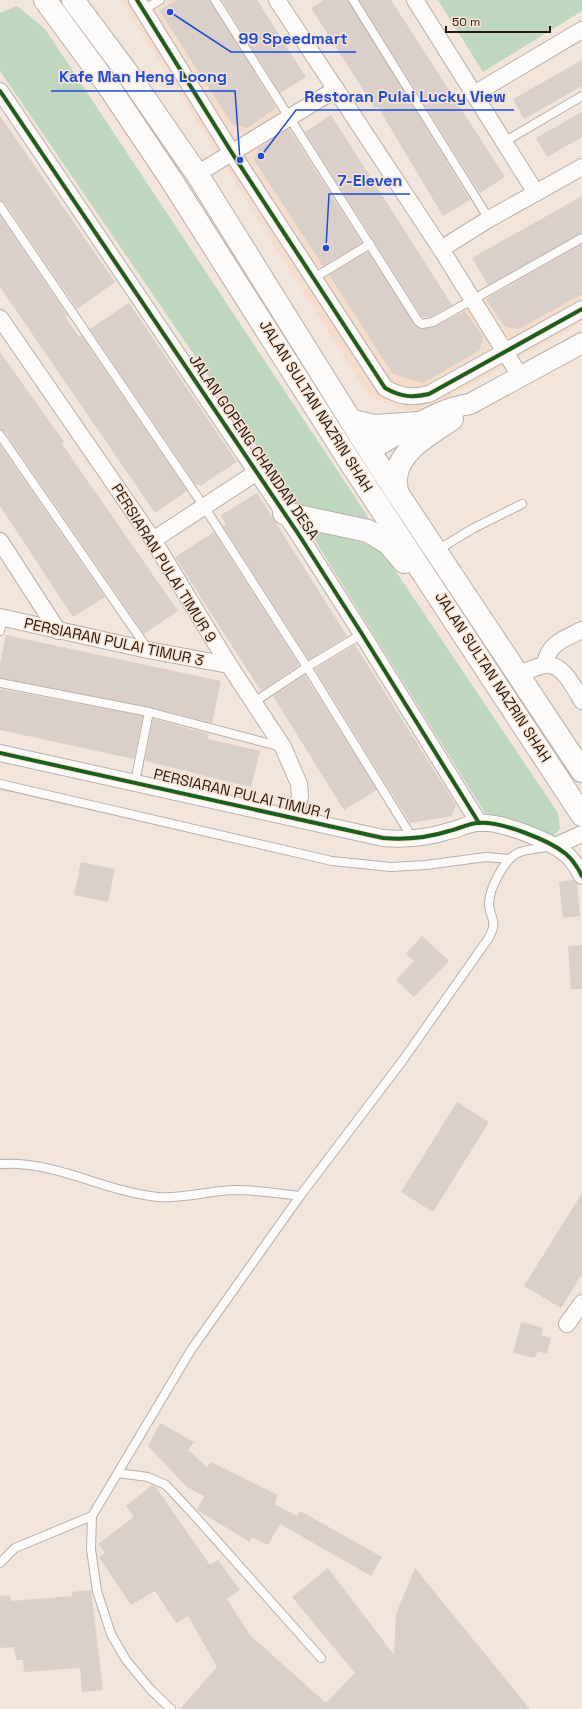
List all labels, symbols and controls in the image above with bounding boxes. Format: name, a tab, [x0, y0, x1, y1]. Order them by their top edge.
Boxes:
scale bar	[446, 8, 550, 34]
text: 50 m	[452, 14, 480, 30]
callout: 99 Speedmart	[231, 24, 356, 52]
text: 99 Speedmart	[239, 28, 347, 49]
callout: Kafe Man Heng Loong	[51, 63, 235, 91]
text: Kafe Man Heng Loong	[59, 66, 227, 87]
callout: Restoran Pulai Lucky View	[296, 82, 514, 110]
text: Restoran Pulai Lucky View	[304, 86, 506, 107]
callout: 7-Eleven	[329, 166, 410, 194]
text: 7-Eleven	[338, 170, 402, 191]
street label: JALAN SULTAN NAZRIN SHAH	[255, 316, 377, 495]
street label: JALAN GOPENG CHANDAN DESA	[185, 350, 324, 543]
street label: PERSIARAN PULAI TIMUR 9	[108, 480, 221, 646]
street label: JALAN SULTAN NAZRIN SHAH	[431, 588, 556, 766]
street label: PERSIARAN PULAI TIMUR 3	[22, 613, 206, 670]
street label: PERSIARAN PULAI TIMUR 1	[152, 764, 332, 823]

